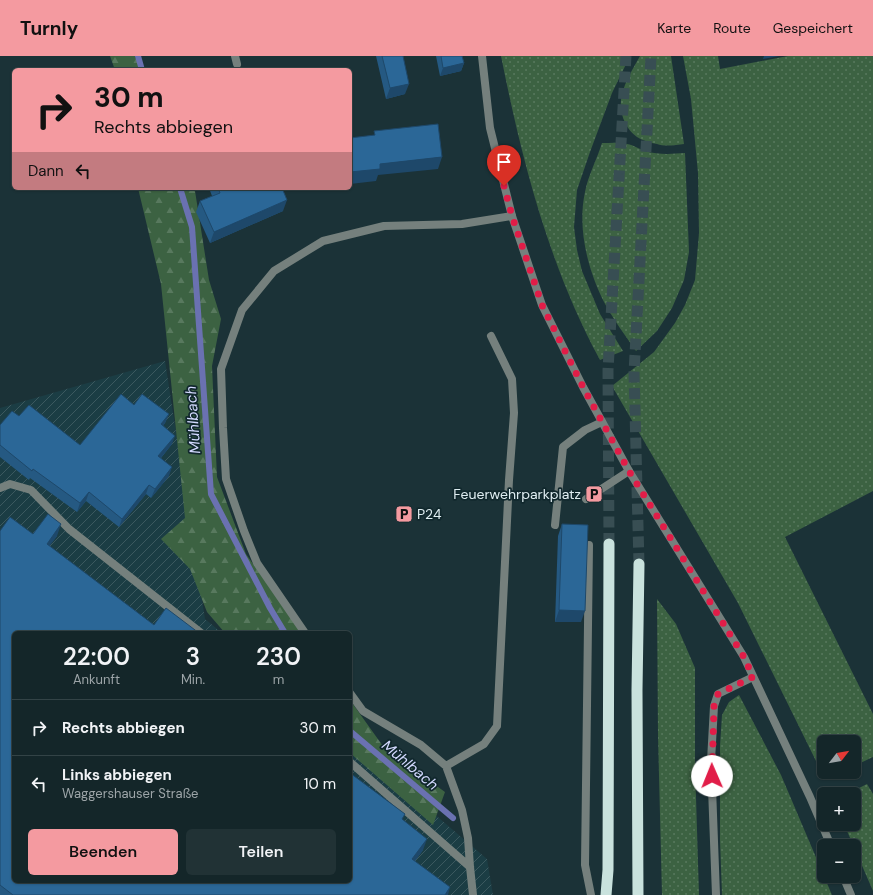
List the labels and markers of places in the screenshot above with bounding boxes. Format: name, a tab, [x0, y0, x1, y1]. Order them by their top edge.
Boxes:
pin	[487, 145, 521, 186]
parking icon: Feuerwehrparkplatz	[584, 484, 604, 504]
place label: Feuerwehrparkplatz	[453, 485, 581, 503]
parking icon: P24	[394, 504, 414, 524]
place label: P24	[417, 505, 442, 523]

